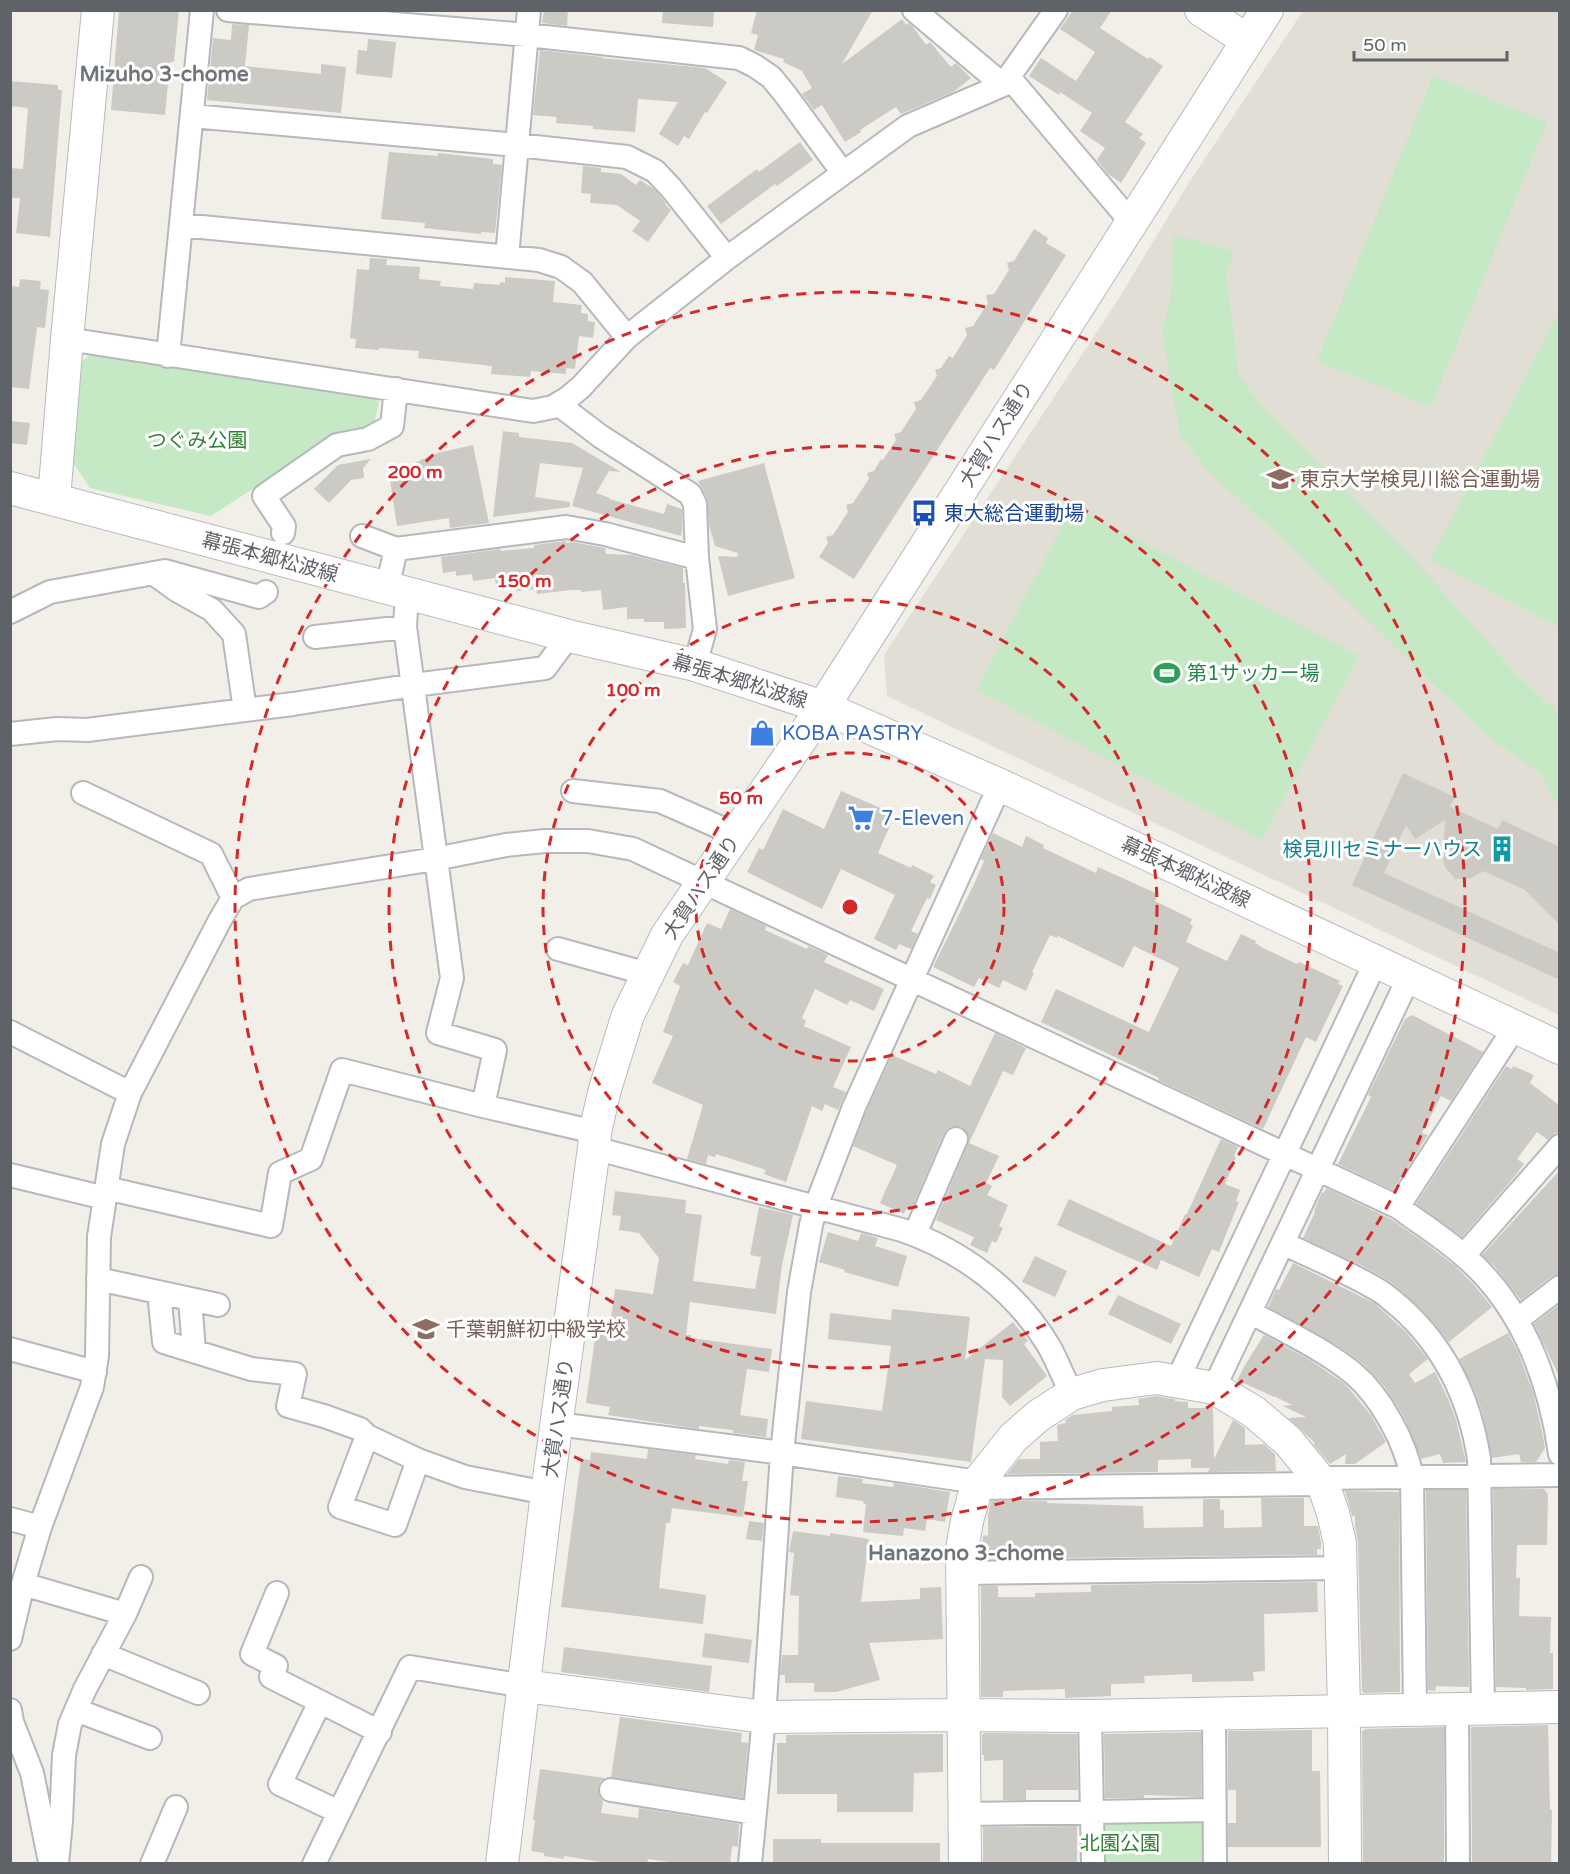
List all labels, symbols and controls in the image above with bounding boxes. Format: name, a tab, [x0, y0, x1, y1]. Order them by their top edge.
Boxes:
scale bar	[1354, 24, 1507, 62]
text: 50 m	[1363, 34, 1407, 56]
district label: Mizuho 3-chome	[79, 62, 249, 87]
street label: 大賀ハス通り	[955, 377, 1039, 492]
park label: つぐみ公園	[147, 429, 247, 453]
text: 200 m	[387, 461, 443, 483]
school or university icon: 東京大学検見川総合運動場	[1265, 464, 1295, 494]
place label: 東京大学検見川総合運動場	[1300, 468, 1540, 492]
bus stop icon: 東大総合運動場	[909, 498, 939, 528]
place label: 東大総合運動場	[944, 502, 1084, 526]
street label: 幕張本郷松波線	[199, 528, 340, 588]
text: 150 m	[496, 570, 552, 592]
street label: 幕張本郷松波線	[669, 650, 810, 714]
sports icon: 第1サッカー場	[1152, 658, 1182, 688]
place label: 第1サッカー場	[1187, 662, 1320, 686]
text: 100 m	[605, 679, 661, 701]
shop icon: KOBA PASTRY	[747, 718, 777, 748]
place label: KOBA PASTRY	[782, 722, 923, 746]
text: 50 m	[719, 787, 763, 809]
supermarket icon: 7-Eleven	[846, 803, 876, 833]
place label: 7-Eleven	[881, 807, 964, 831]
street label: 大賀ハス通り	[658, 831, 745, 944]
street label: 幕張本郷松波線	[1117, 832, 1254, 913]
building icon: 検見川セミナーハウス	[1487, 834, 1517, 864]
place label: 検見川セミナーハウス	[1282, 838, 1482, 862]
centre of rings	[840, 897, 860, 917]
school or university icon: 千葉朝鮮初中級学校	[411, 1314, 441, 1344]
place label: 千葉朝鮮初中級学校	[446, 1318, 626, 1342]
street label: 大賀ハス通り	[539, 1357, 579, 1479]
district label: Hanazono 3-chome	[868, 1541, 1064, 1566]
park label: 北園公園	[1080, 1832, 1160, 1856]

